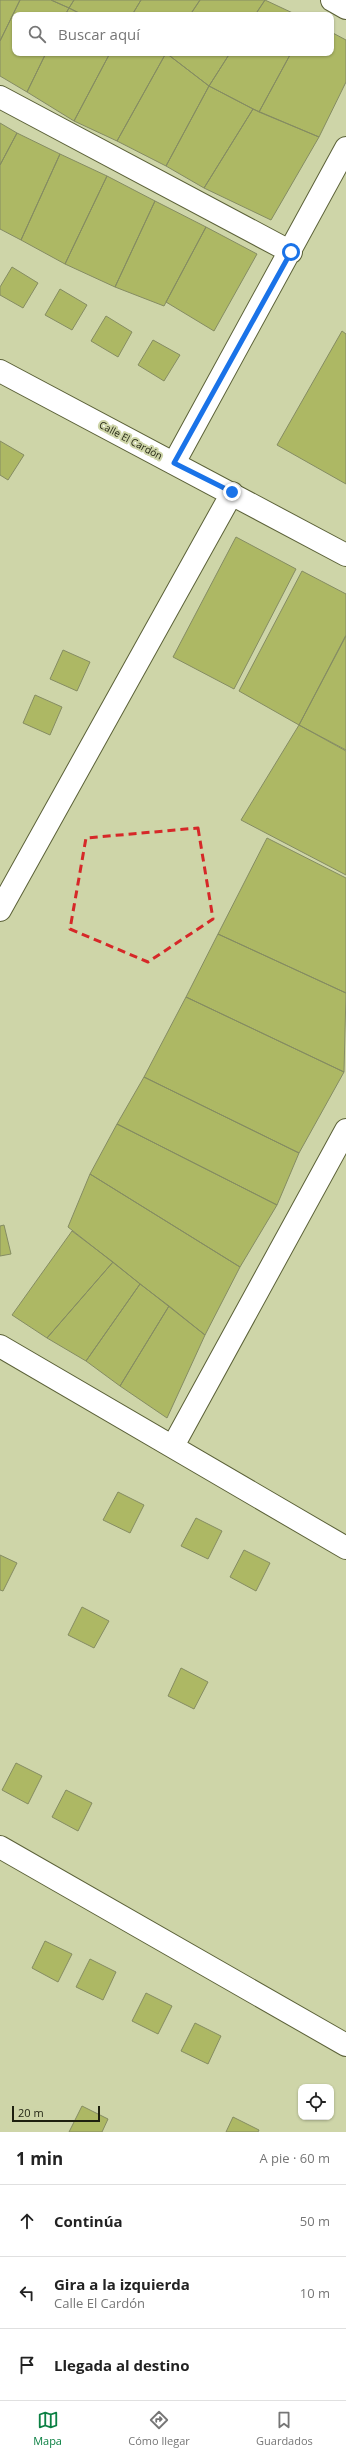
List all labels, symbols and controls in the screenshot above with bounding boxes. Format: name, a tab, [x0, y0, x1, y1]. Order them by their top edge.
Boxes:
search box	[12, 12, 334, 56]
icon: search	[26, 23, 48, 45]
text: Buscar aquí	[58, 24, 140, 44]
route start	[282, 243, 300, 261]
street label: Calle El Cardón	[97, 417, 165, 463]
route end	[223, 483, 241, 501]
map controls	[298, 2084, 334, 2120]
button: locate	[298, 2084, 334, 2120]
scale bar	[12, 2104, 100, 2123]
text: 20 m	[18, 2105, 44, 2120]
text: 1 min	[16, 2147, 63, 2170]
text: A pie · 60 m	[259, 2149, 330, 2167]
icon: ahead	[16, 2210, 38, 2232]
text: Continúa	[54, 2211, 123, 2231]
text: 50 m	[300, 2212, 330, 2230]
text: Gira a la izquierda	[54, 2274, 190, 2294]
icon: left	[16, 2282, 38, 2304]
text: 10 m	[300, 2284, 330, 2302]
text: Calle El Cardón	[54, 2294, 145, 2312]
icon: arrive	[16, 2354, 38, 2376]
text: Llegada al destino	[54, 2355, 189, 2375]
tab: Mapa	[33, 2409, 62, 2448]
tab: Cómo llegar	[128, 2409, 190, 2448]
tab: Guardados	[256, 2409, 313, 2448]

